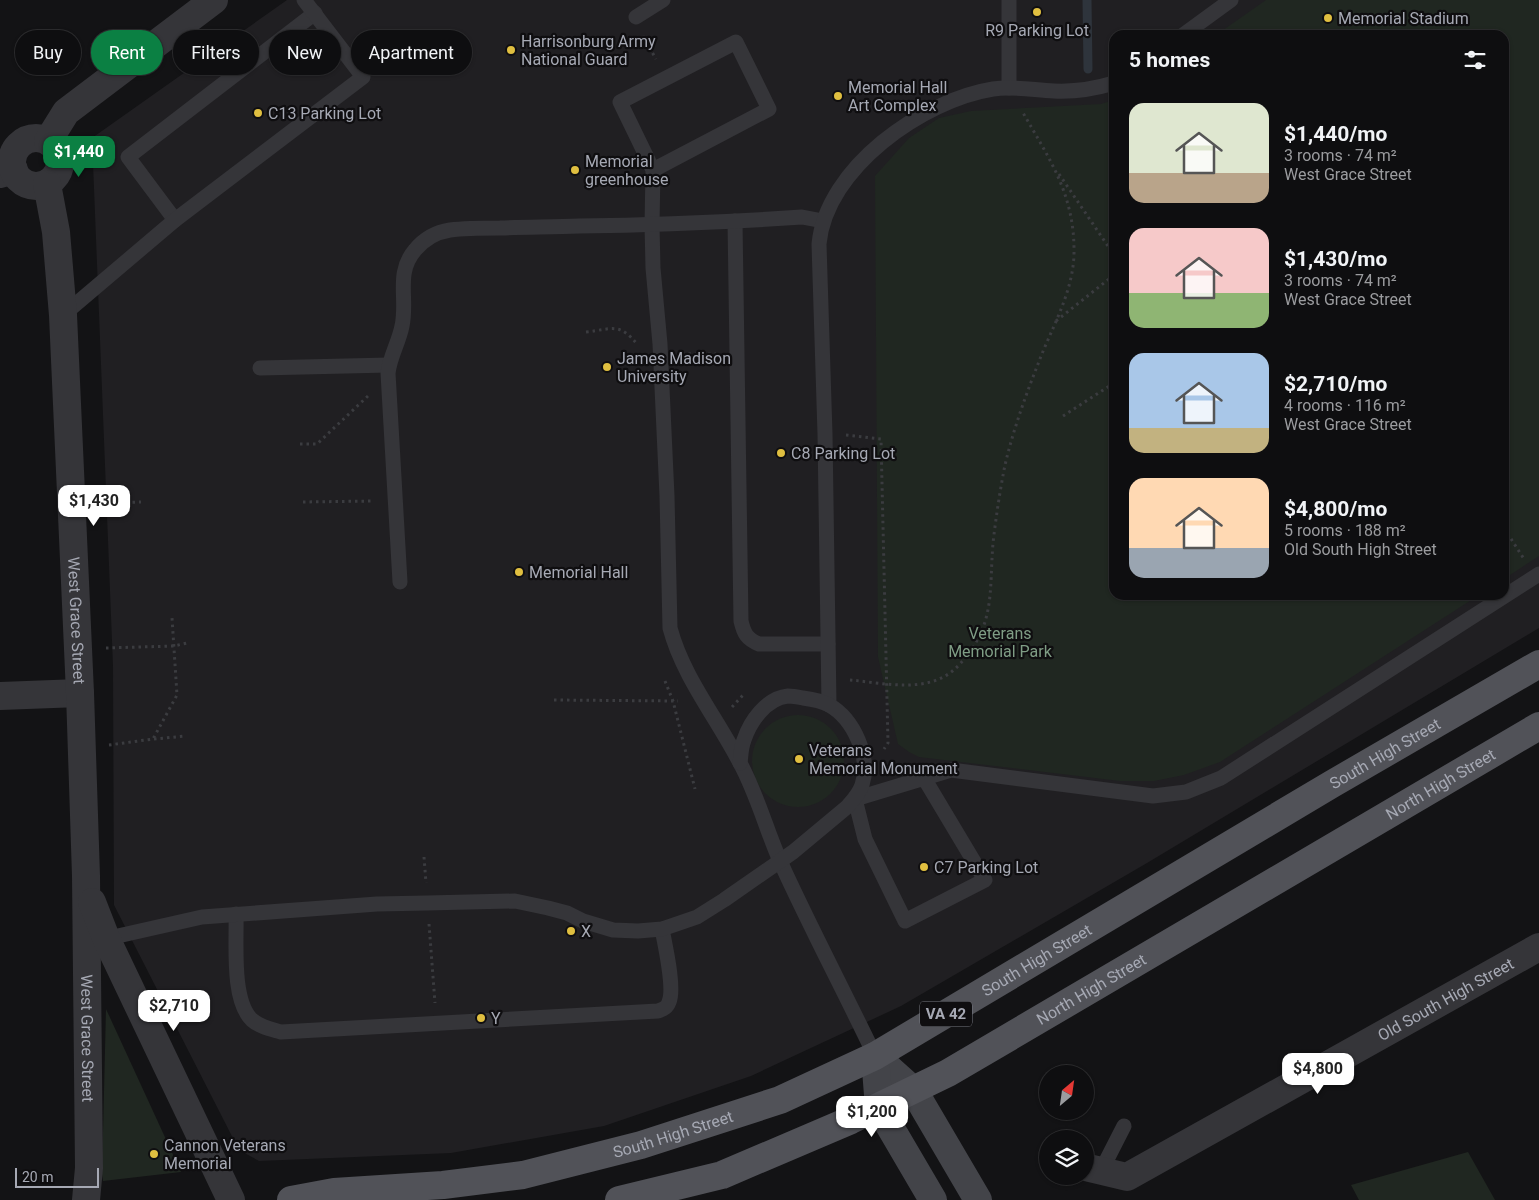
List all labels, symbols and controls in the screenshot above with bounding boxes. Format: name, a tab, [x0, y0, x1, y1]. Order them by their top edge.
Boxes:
marker: R9 Parking Lot	[1031, 6, 1043, 18]
place label: Memorial Stadium	[1338, 9, 1469, 28]
marker: Memorial Stadium	[1322, 12, 1334, 24]
place label: R9 Parking Lot	[985, 21, 1089, 40]
chip: Buy	[15, 30, 81, 75]
chip: Rent	[91, 30, 163, 75]
chip: Filters	[173, 30, 259, 75]
chip: New	[269, 30, 341, 75]
chip: Apartment	[351, 30, 472, 75]
place label: Harrisonburg Army National Guard	[521, 32, 656, 69]
marker: Harrisonburg Army National Guard	[505, 44, 517, 56]
icon: filters	[1461, 46, 1489, 74]
text: 5 homes	[1129, 48, 1210, 72]
place label: Memorial Hall Art Complex	[848, 78, 947, 115]
marker: Memorial Hall Art Complex	[832, 90, 844, 102]
place label: C13 Parking Lot	[268, 104, 381, 123]
marker: C13 Parking Lot	[252, 107, 264, 119]
text: $1,440/mo	[1284, 122, 1387, 146]
icon: home	[1169, 123, 1229, 183]
pin: $1,440	[38, 136, 120, 178]
text: $1,440	[54, 142, 104, 161]
text: 3 rooms · 74 m²	[1284, 146, 1397, 165]
place label: Memorial greenhouse	[585, 152, 669, 189]
marker: Memorial greenhouse	[569, 164, 581, 176]
text: West Grace Street	[1284, 165, 1412, 184]
text: $1,430/mo	[1284, 247, 1387, 271]
icon: home	[1169, 248, 1229, 308]
text: 3 rooms · 74 m²	[1284, 271, 1397, 290]
text: West Grace Street	[1284, 290, 1412, 309]
place label: James Madison University	[617, 349, 731, 386]
marker: James Madison University	[601, 361, 613, 373]
text: $2,710/mo	[1284, 372, 1387, 396]
icon: home	[1169, 373, 1229, 433]
text: 4 rooms · 116 m²	[1284, 396, 1406, 415]
text: West Grace Street	[1284, 415, 1412, 434]
place label: C8 Parking Lot	[791, 444, 895, 463]
marker: C8 Parking Lot	[775, 447, 787, 459]
pin: $1,430	[53, 484, 135, 527]
text: $1,430	[69, 491, 119, 510]
text: $4,800/mo	[1284, 497, 1387, 521]
icon: home	[1169, 498, 1229, 558]
text: 5 rooms · 188 m²	[1284, 521, 1406, 540]
text: Old South High Street	[1284, 540, 1437, 559]
street label: West Grace Street	[64, 556, 89, 685]
place label: Memorial Hall	[529, 563, 628, 582]
marker: Memorial Hall	[513, 566, 525, 578]
park label: Veterans Memorial Park	[948, 624, 1053, 661]
street label: South High Street	[1326, 714, 1444, 793]
place label: Veterans Memorial Monument	[809, 741, 958, 778]
street label: North High Street	[1383, 745, 1499, 824]
marker: Veterans Memorial Monument	[793, 753, 805, 765]
place label: C7 Parking Lot	[934, 858, 1038, 877]
marker: C7 Parking Lot	[918, 861, 930, 873]
street label: South High Street	[978, 920, 1095, 1000]
place label: X	[581, 922, 591, 941]
marker: X	[565, 925, 577, 937]
street label: North High Street	[1033, 950, 1150, 1029]
street label: Old South High Street	[1375, 954, 1517, 1045]
street label: West Grace Street	[77, 974, 97, 1102]
pin: $2,710	[133, 990, 215, 1032]
text: $2,710	[149, 996, 199, 1015]
road number: VA 42	[920, 1002, 972, 1026]
place label: Y	[491, 1009, 501, 1028]
marker: Y	[475, 1012, 487, 1024]
pin: $4,800	[1277, 1052, 1359, 1095]
text: $4,800	[1293, 1059, 1343, 1078]
north arrow	[1039, 1065, 1094, 1120]
map controls	[1039, 1065, 1094, 1185]
pin: $1,200	[831, 1096, 913, 1138]
text: $1,200	[847, 1102, 897, 1121]
street label: South High Street	[611, 1107, 735, 1162]
button: layers	[1039, 1130, 1094, 1185]
place label: Cannon Veterans Memorial	[164, 1136, 286, 1173]
marker: Cannon Veterans Memorial	[148, 1148, 160, 1160]
scale bar	[15, 1165, 99, 1188]
text: 20 m	[22, 1169, 54, 1185]

